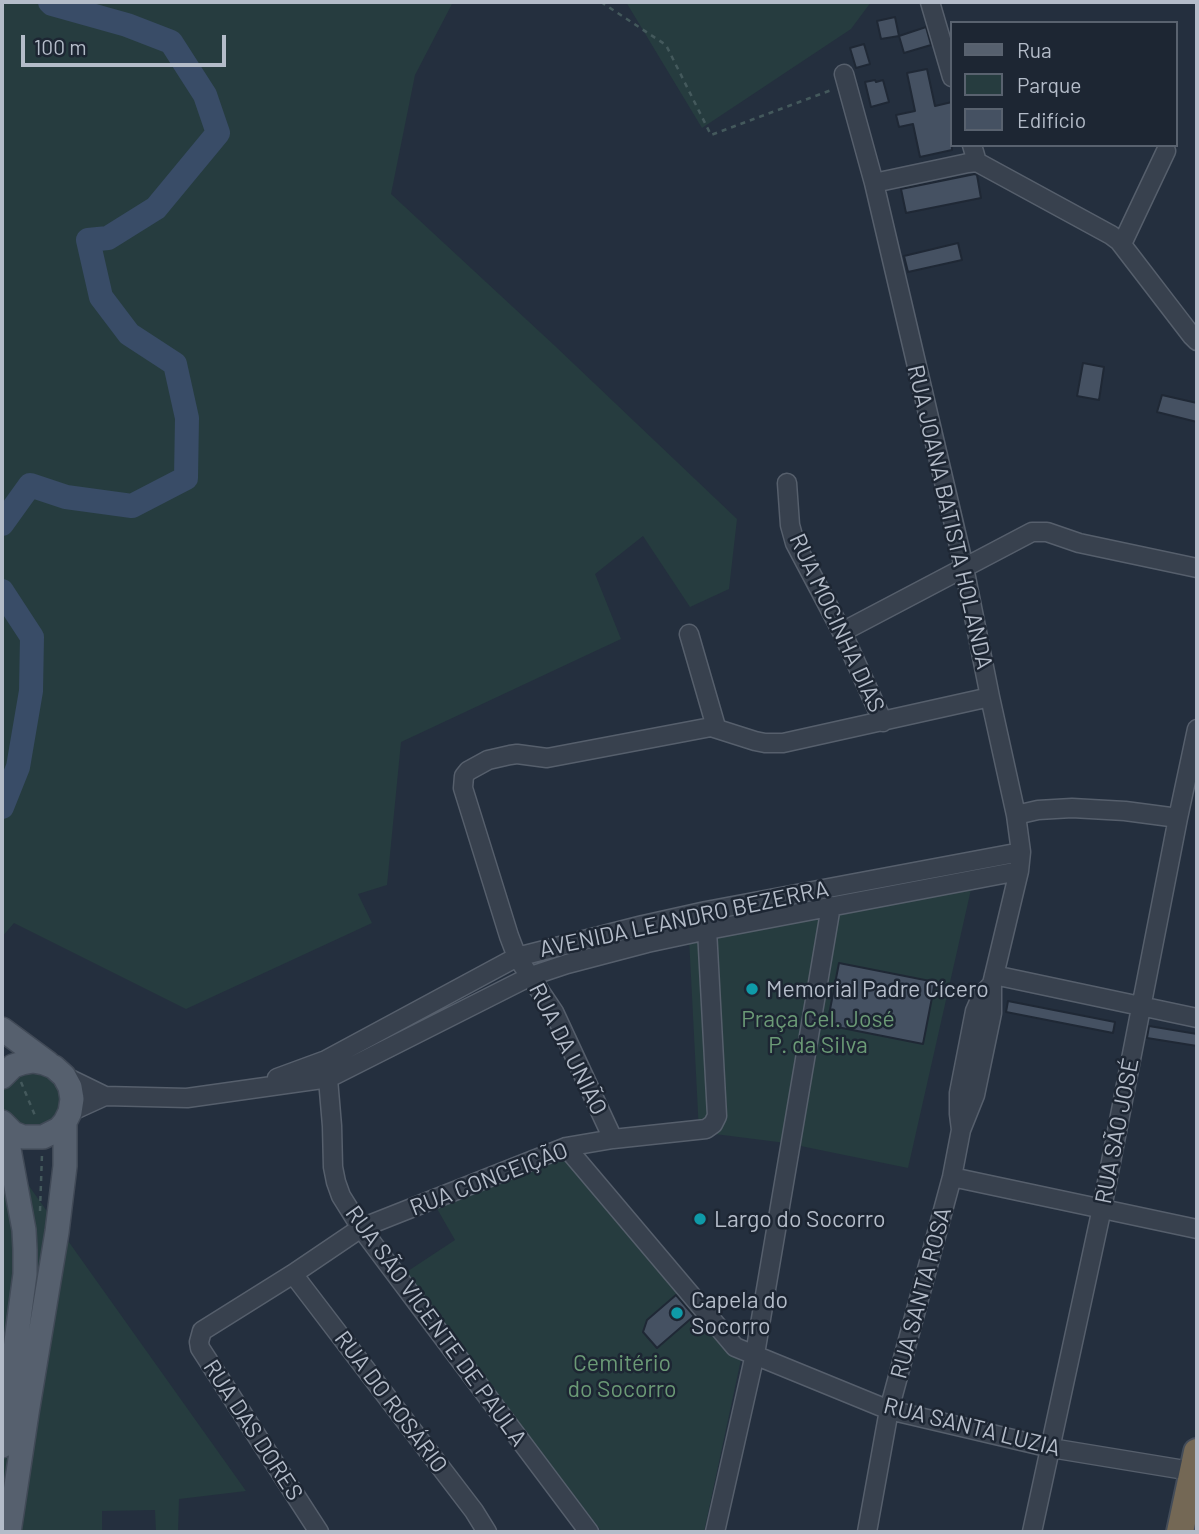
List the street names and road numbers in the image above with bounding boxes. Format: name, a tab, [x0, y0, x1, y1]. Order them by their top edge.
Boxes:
street label: RUA JOANA BATISTA HOLANDA	[902, 362, 998, 672]
street label: RUA MOCINHA DIAS	[783, 529, 891, 717]
street label: AVENIDA LEANDRO BEZERRA	[537, 875, 831, 963]
street label: RUA DA UNIÃO	[523, 979, 613, 1119]
street label: RUA SÃO JOSÉ	[1089, 1056, 1145, 1206]
street label: RUA CONCEIÇÃO	[406, 1136, 572, 1222]
street label: RUA SÃO VICENTE DE PAULA	[339, 1200, 533, 1452]
street label: RUA SANTA ROSA	[885, 1204, 957, 1382]
street label: RUA DO ROSÁRIO	[329, 1326, 453, 1478]
street label: RUA DAS DORES	[197, 1355, 309, 1505]
street label: RUA SANTA LUZIA	[881, 1392, 1063, 1462]

